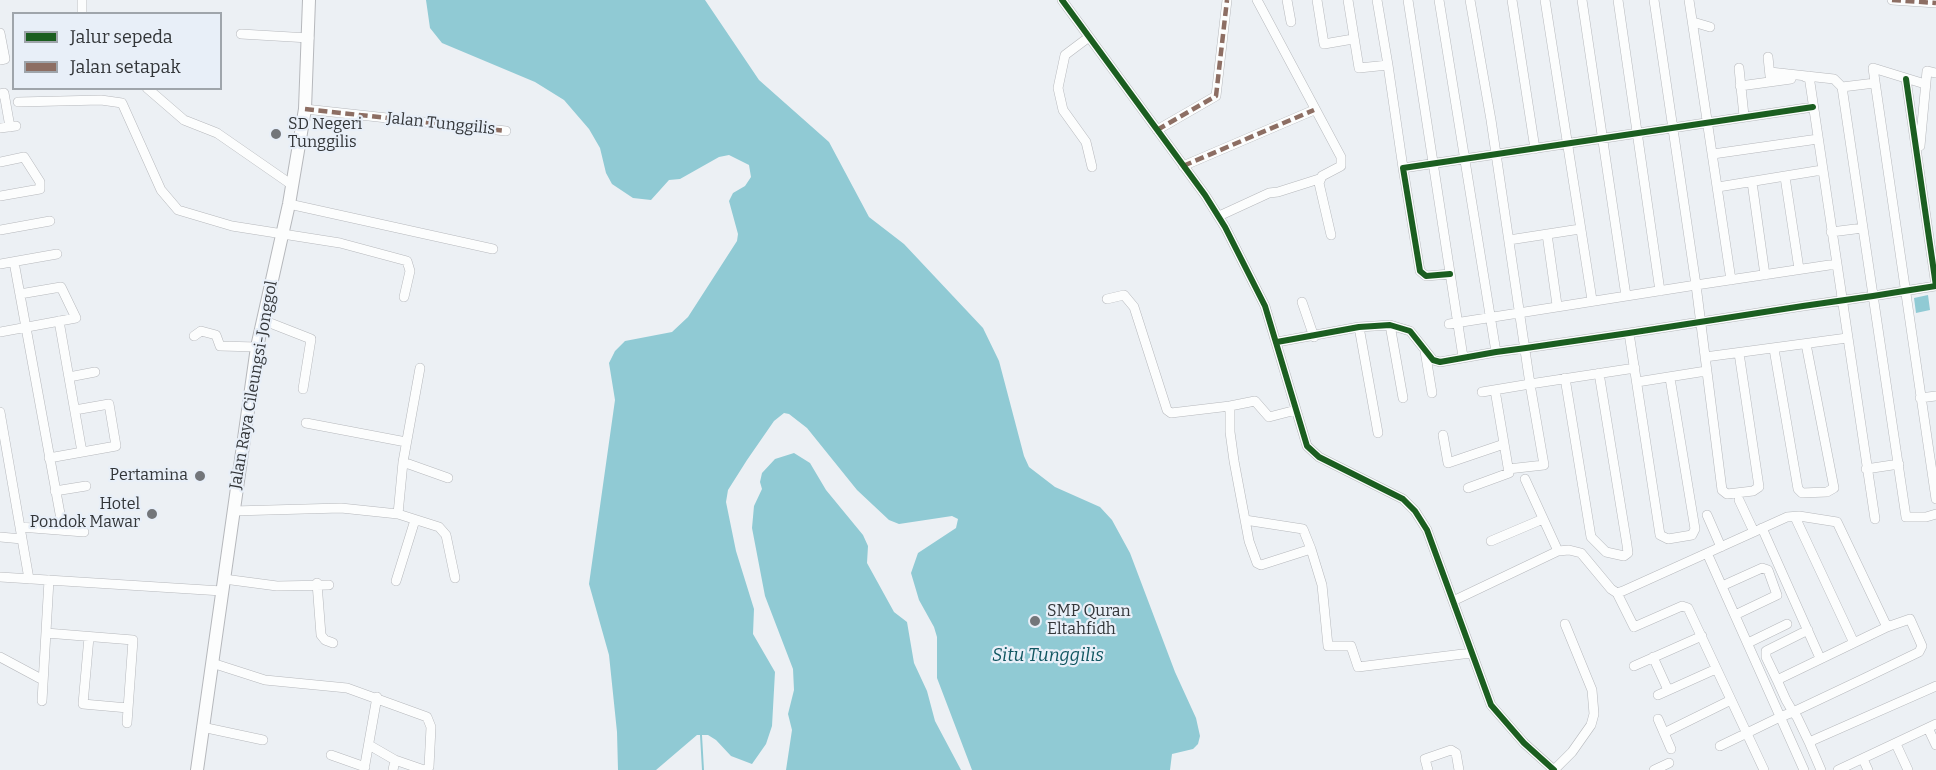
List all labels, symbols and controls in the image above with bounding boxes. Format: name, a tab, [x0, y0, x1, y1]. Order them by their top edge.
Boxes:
legend	[12, 12, 222, 90]
text: Jalur sepeda	[70, 26, 173, 48]
text: Jalan setapak	[70, 56, 181, 78]
street label: Jalan Tunggilis	[386, 109, 496, 139]
place label: SD Negeri Tunggilis	[288, 115, 362, 153]
marker: SD Negeri Tunggilis	[269, 127, 283, 141]
street label: Jalan Raya Cileungsi-Jonggol	[226, 279, 282, 491]
place label: Pertamina	[110, 466, 188, 486]
marker: Pertamina	[193, 469, 207, 483]
place label: Hotel Pondok Mawar	[30, 495, 140, 533]
marker: Hotel Pondok Mawar	[145, 507, 159, 521]
place label: SMP Quran Eltahfidh	[1047, 602, 1131, 640]
marker: SMP Quran Eltahfidh	[1028, 614, 1042, 628]
water label: Situ Tunggilis	[992, 645, 1104, 667]

